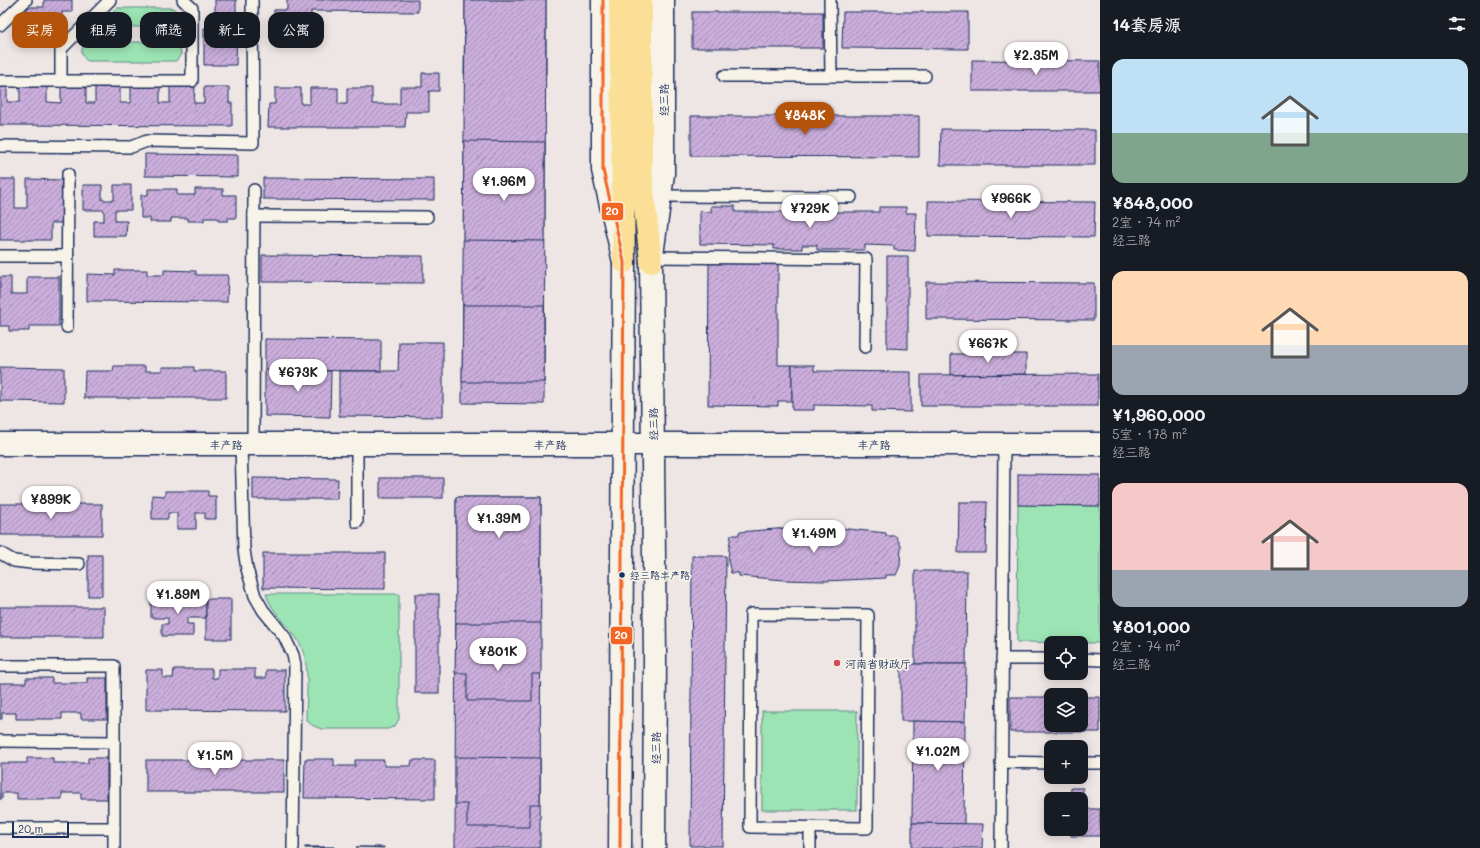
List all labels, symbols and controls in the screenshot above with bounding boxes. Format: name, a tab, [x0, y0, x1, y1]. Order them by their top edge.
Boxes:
chip: 买房	[12, 12, 68, 48]
chip: 租房	[76, 12, 132, 48]
chip: 筛选	[140, 12, 196, 48]
chip: 新上	[204, 12, 260, 48]
chip: 公寓	[268, 12, 324, 48]
text: 14套房源	[1112, 13, 1181, 35]
icon: filters	[1446, 13, 1468, 35]
pin: ¥2.35M	[1003, 42, 1069, 76]
text: ¥2.35M	[1013, 46, 1059, 63]
street label: 经三路	[656, 84, 671, 117]
icon: home	[1254, 85, 1326, 157]
pin: ¥848K	[777, 102, 833, 136]
text: ¥848K	[784, 106, 826, 123]
pin: ¥1.96M	[471, 168, 537, 202]
text: ¥1.96M	[482, 172, 526, 189]
pin: ¥966K	[983, 185, 1039, 219]
text: ¥966K	[991, 189, 1031, 206]
text: ¥848,000	[1112, 191, 1193, 213]
pin: ¥729K	[782, 195, 838, 229]
text: ¥729K	[790, 199, 830, 216]
line badge: 20	[601, 202, 624, 221]
text: 20	[605, 203, 619, 218]
text: 2室 · 74 m²	[1112, 213, 1181, 230]
text: 经三路	[1112, 231, 1151, 248]
icon: home	[1254, 297, 1326, 369]
pin: ¥667K	[960, 330, 1016, 364]
text: ¥667K	[968, 334, 1008, 351]
pin: ¥673K	[270, 359, 326, 393]
text: ¥673K	[278, 363, 318, 380]
text: ¥1,960,000	[1112, 403, 1205, 425]
street label: 经三路	[645, 407, 661, 441]
text: 5室 · 178 m²	[1112, 425, 1187, 442]
street label: 丰产路	[210, 437, 243, 452]
street label: 丰产路	[534, 437, 567, 452]
street label: 丰产路	[858, 437, 891, 452]
text: 经三路	[1112, 443, 1151, 460]
pin: ¥899K	[23, 486, 79, 520]
text: ¥899K	[31, 490, 71, 507]
pin: ¥1.39M	[466, 505, 532, 539]
text: ¥1.39M	[477, 509, 521, 526]
icon: home	[1254, 509, 1326, 581]
pin: ¥1.49M	[781, 520, 847, 554]
text: ¥1.49M	[792, 524, 836, 541]
place label: 经三路丰产路	[630, 568, 690, 582]
marker: 经三路丰产路	[617, 570, 627, 580]
pin: ¥1.89M	[145, 581, 211, 615]
text: ¥1.89M	[156, 585, 200, 602]
text: ¥801,000	[1112, 615, 1190, 637]
line badge: 20	[610, 626, 633, 645]
text: 20	[614, 627, 628, 642]
map controls	[1044, 636, 1088, 836]
button: locate	[1044, 636, 1088, 680]
text: 2室 · 74 m²	[1112, 637, 1181, 654]
pin: ¥801K	[470, 638, 526, 672]
text: ¥801K	[478, 642, 518, 659]
text: 经三路	[1112, 655, 1151, 672]
place label: 河南省财政厅	[845, 656, 911, 671]
marker: 河南省财政厅	[832, 658, 842, 668]
button: layers	[1044, 688, 1088, 732]
street label: 经三路	[648, 732, 663, 765]
pin: ¥1.02M	[905, 738, 971, 772]
button: +	[1044, 740, 1088, 784]
pin: ¥1.5M	[187, 742, 243, 776]
text: ¥1.02M	[916, 742, 960, 759]
text: ¥1.5M	[197, 746, 233, 763]
button: −	[1044, 792, 1088, 836]
scale bar	[12, 820, 69, 839]
text: 20 m	[18, 821, 43, 836]

